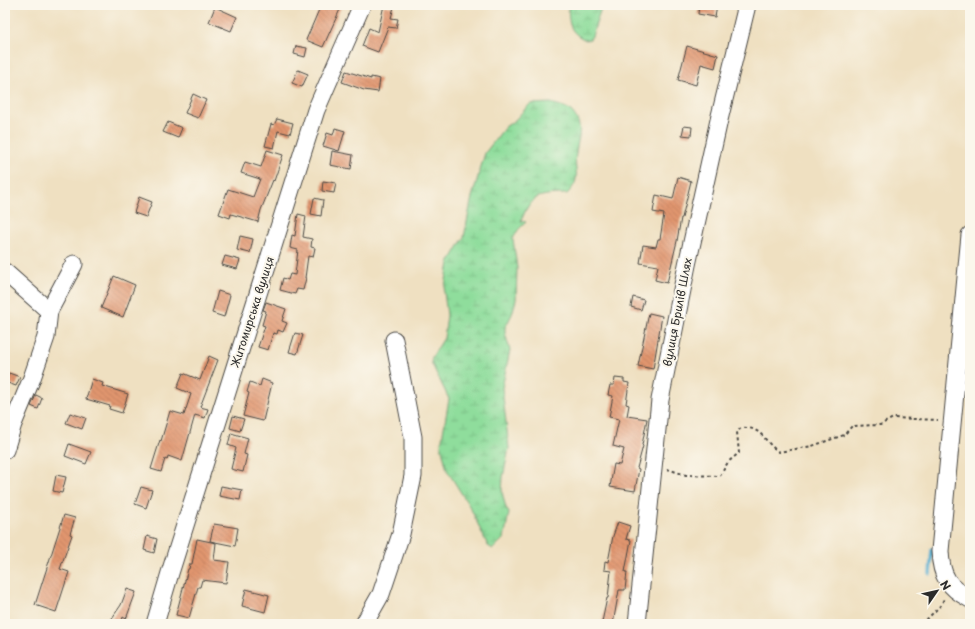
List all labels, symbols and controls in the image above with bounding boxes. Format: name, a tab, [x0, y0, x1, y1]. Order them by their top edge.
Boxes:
street label: Житомирська вулиця	[226, 254, 278, 370]
street label: вулиця Брилів Шлях	[658, 256, 696, 368]
north arrow	[917, 571, 957, 611]
text: N	[936, 577, 955, 594]

